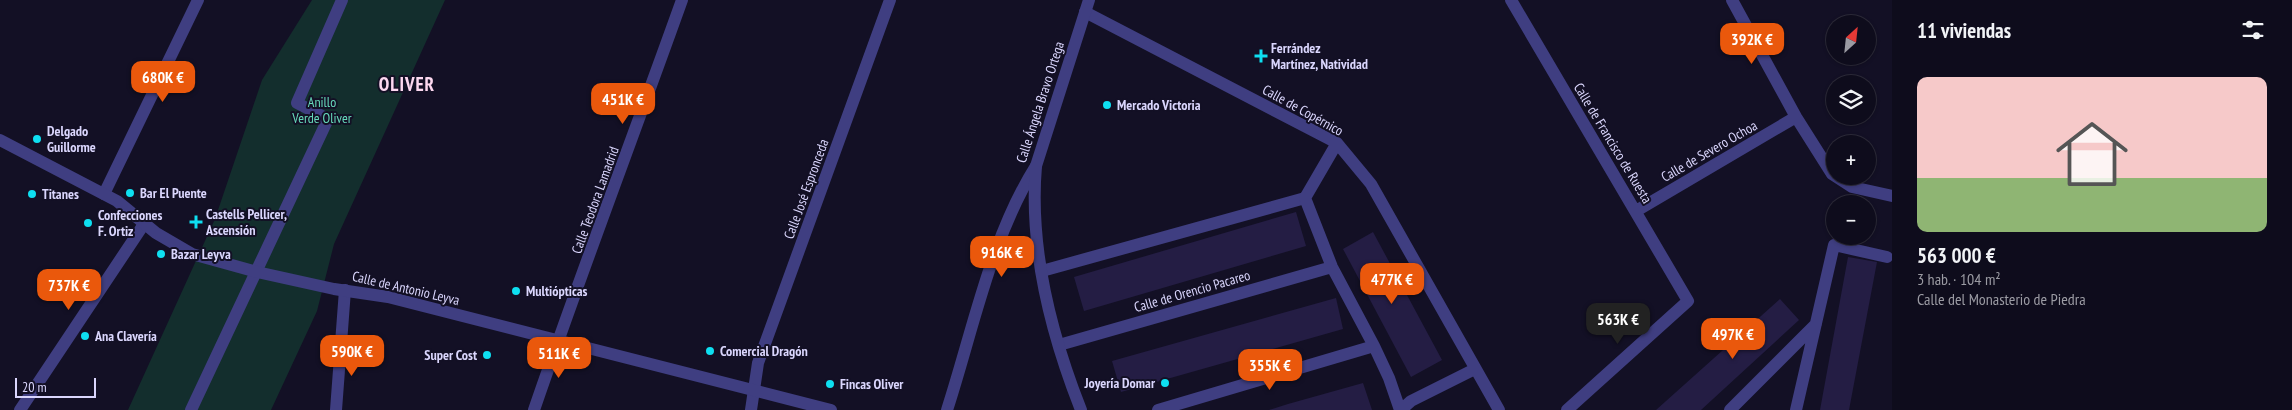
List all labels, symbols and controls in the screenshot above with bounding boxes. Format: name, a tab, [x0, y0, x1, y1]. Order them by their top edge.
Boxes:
north arrow	[1826, 15, 1876, 65]
map controls	[1826, 15, 1876, 245]
icon: filters	[2239, 16, 2267, 44]
text: 11 viviendas	[1917, 17, 2011, 44]
pin: 392K €	[1711, 22, 1793, 65]
text: 392K €	[1731, 29, 1773, 49]
street label: Calle Ángela Bravo Ortega	[1012, 39, 1068, 165]
place label: Ferrández Martínez, Natividad	[1271, 39, 1368, 73]
marker: Ferrández Martínez, Natividad	[1255, 50, 1267, 62]
pin: 680K €	[122, 61, 204, 103]
text: 680K €	[142, 67, 184, 87]
district label: OLIVER	[379, 72, 435, 96]
button: layers	[1826, 75, 1876, 125]
street label: Calle de Francisco de Ruesta	[1570, 79, 1656, 207]
street label: Calle de Copérnico	[1259, 80, 1347, 140]
pin: 451K €	[582, 82, 664, 125]
text: 451K €	[602, 89, 644, 109]
park label: Anillo Verde Oliver	[291, 93, 352, 127]
place label: Mercado Victoria	[1117, 96, 1201, 114]
marker: Mercado Victoria	[1101, 99, 1113, 111]
icon: home	[2047, 109, 2137, 199]
street label: Calle de Severo Ochoa	[1658, 116, 1760, 186]
place label: Delgado Guillorme	[47, 122, 96, 156]
marker: Delgado Guillorme	[31, 133, 43, 145]
button: +	[1826, 135, 1876, 185]
street label: Calle José Espronceda	[780, 137, 832, 241]
street label: Calle Teodora Lamadrid	[567, 144, 623, 256]
place label: Bar El Puente	[140, 184, 207, 202]
place label: Titanes	[42, 185, 79, 203]
marker: Bar El Puente	[124, 187, 136, 199]
marker: Titanes	[26, 188, 38, 200]
button: −	[1826, 195, 1876, 245]
place label: Castells Pellicer, Ascensión	[205, 205, 287, 239]
place label: Confecciones F. Ortiz	[98, 206, 163, 240]
marker: Castells Pellicer, Ascensión	[190, 216, 202, 228]
marker: Confecciones F. Ortiz	[82, 217, 94, 229]
pin: 916K €	[961, 236, 1043, 278]
text: 916K €	[981, 242, 1023, 262]
text: 563 000 €	[1917, 242, 1996, 269]
place label: Bazar Leyva	[171, 245, 231, 263]
marker: Bazar Leyva	[155, 248, 167, 260]
pin: 477K €	[1351, 262, 1433, 305]
street label: Calle de Orencio Pacareo	[1132, 266, 1252, 316]
street label: Calle de Antonio Leyva	[351, 267, 461, 309]
pin: 737K €	[28, 268, 110, 311]
text: 477K €	[1371, 269, 1413, 289]
text: 3 hab. · 104 m²	[1917, 269, 2001, 289]
text: 737K €	[48, 275, 90, 295]
place label: Multiópticas	[526, 282, 588, 300]
marker: Multiópticas	[510, 285, 522, 297]
text: Calle del Monasterio de Piedra	[1917, 289, 2086, 309]
pin: 563K €	[1577, 302, 1659, 345]
text: 563K €	[1597, 309, 1639, 329]
pin: 497K €	[1692, 318, 1774, 360]
text: 497K €	[1712, 324, 1754, 344]
place label: Ana Clavería	[94, 327, 157, 345]
marker: Ana Clavería	[79, 330, 91, 342]
pin: 590K €	[311, 334, 393, 377]
pin: 511K €	[518, 336, 600, 379]
text: 590K €	[331, 341, 373, 361]
place label: Comercial Dragón	[720, 342, 808, 360]
text: 511K €	[538, 343, 580, 363]
marker: Comercial Dragón	[704, 345, 716, 357]
place label: Super Cost	[424, 346, 477, 364]
pin: 355K €	[1229, 348, 1311, 391]
marker: Super Cost	[481, 349, 493, 361]
text: 355K €	[1249, 355, 1291, 375]
place label: Joyería Domar	[1084, 374, 1156, 392]
scale bar	[15, 375, 96, 398]
place label: Fincas Oliver	[840, 375, 904, 393]
marker: Joyería Domar	[1159, 377, 1171, 389]
text: 20 m	[22, 378, 47, 396]
marker: Fincas Oliver	[824, 378, 836, 390]

